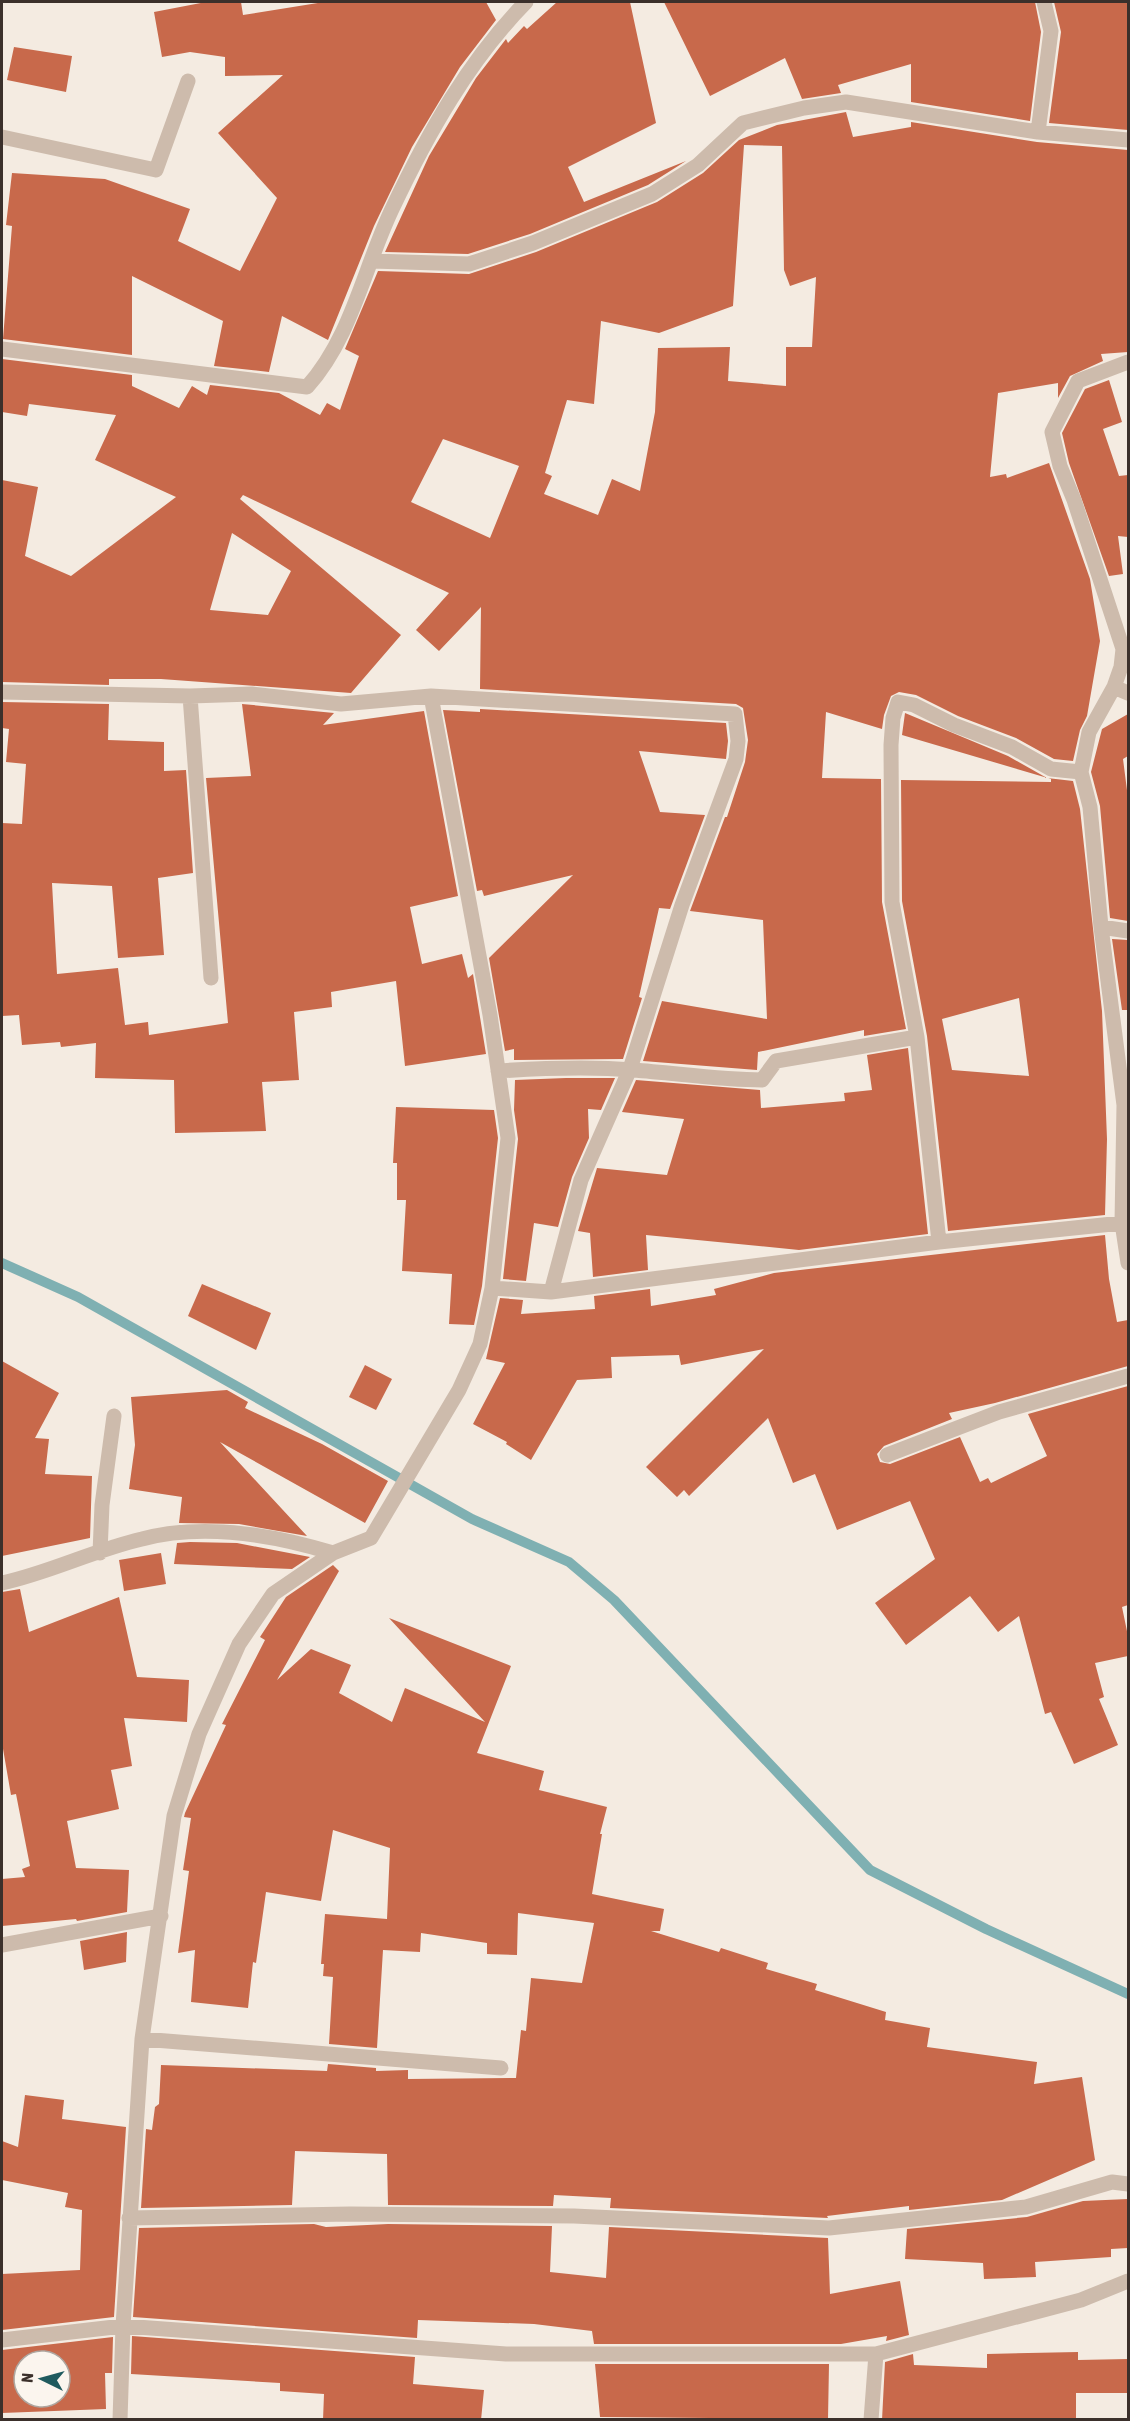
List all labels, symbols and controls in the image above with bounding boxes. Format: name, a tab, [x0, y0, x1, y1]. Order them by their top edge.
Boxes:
north arrow	[12, 2349, 72, 2409]
text: N	[18, 2372, 36, 2383]

